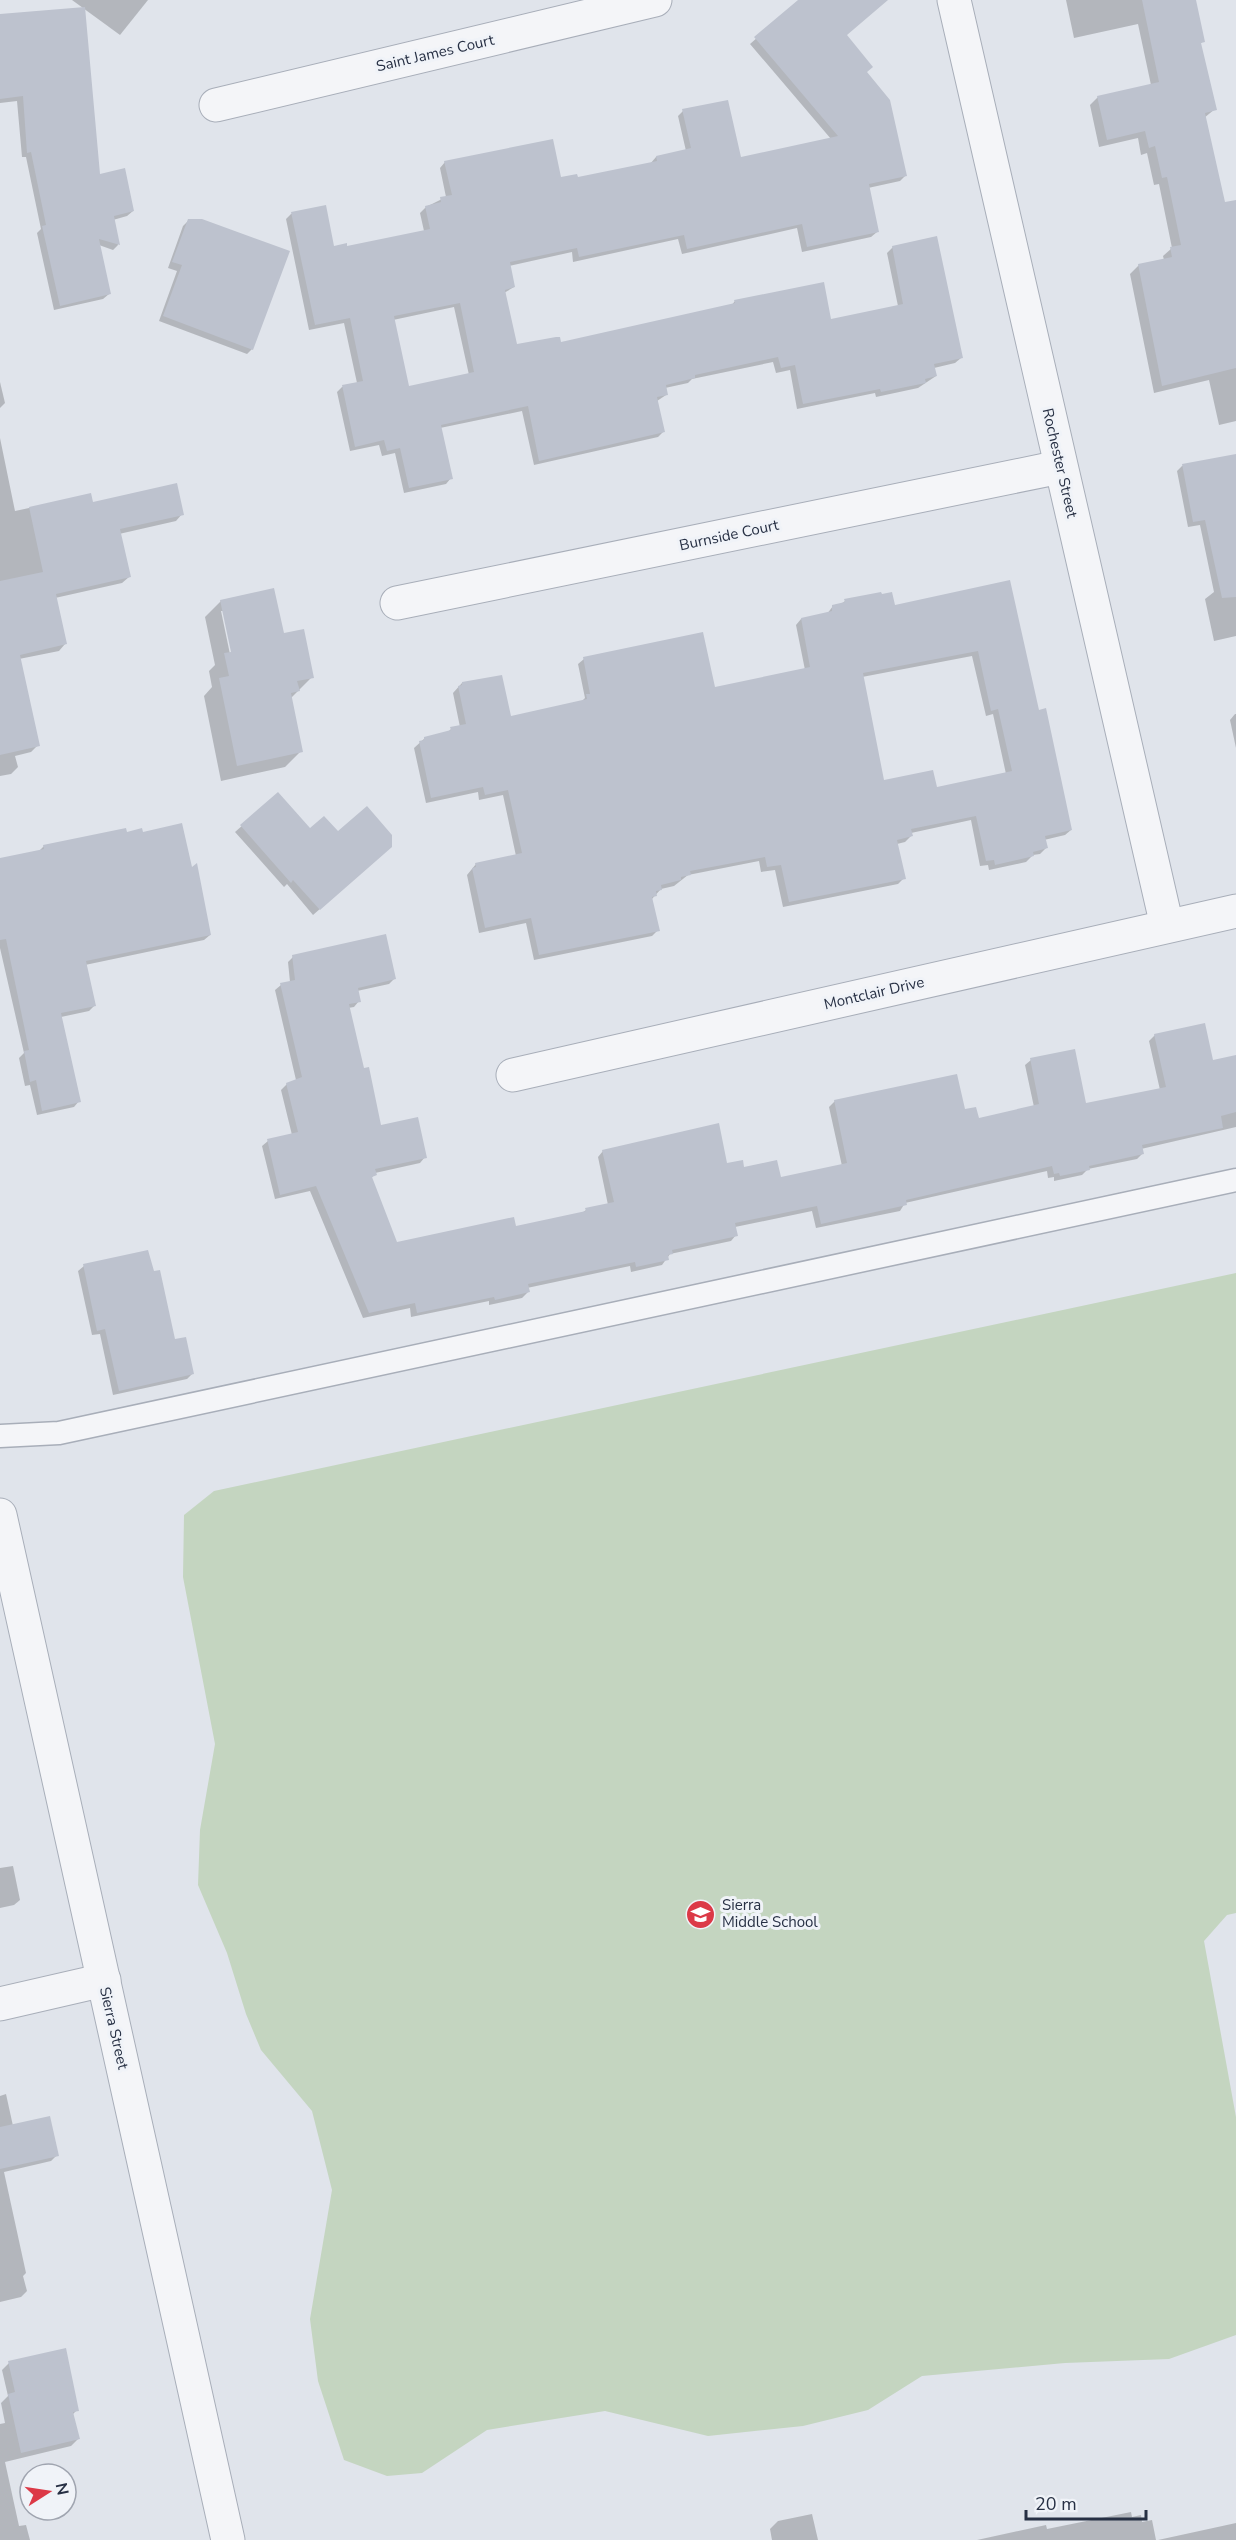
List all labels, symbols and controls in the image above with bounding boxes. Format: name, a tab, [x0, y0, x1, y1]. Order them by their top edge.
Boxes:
street label: Saint James Court	[374, 30, 497, 76]
street label: Rochester Street	[1038, 406, 1083, 521]
street label: Burnside Court	[677, 515, 781, 555]
street label: Montclair Drive	[822, 972, 926, 1014]
place label: Sierra Middle School	[722, 1895, 818, 1932]
school or university icon: Sierra Middle School	[685, 1898, 717, 1930]
street label: Sierra Street	[95, 1985, 133, 2072]
north arrow	[18, 2462, 78, 2522]
text: N	[50, 2481, 74, 2497]
scale bar	[1026, 2483, 1146, 2521]
text: 20 m	[1035, 2492, 1077, 2516]

